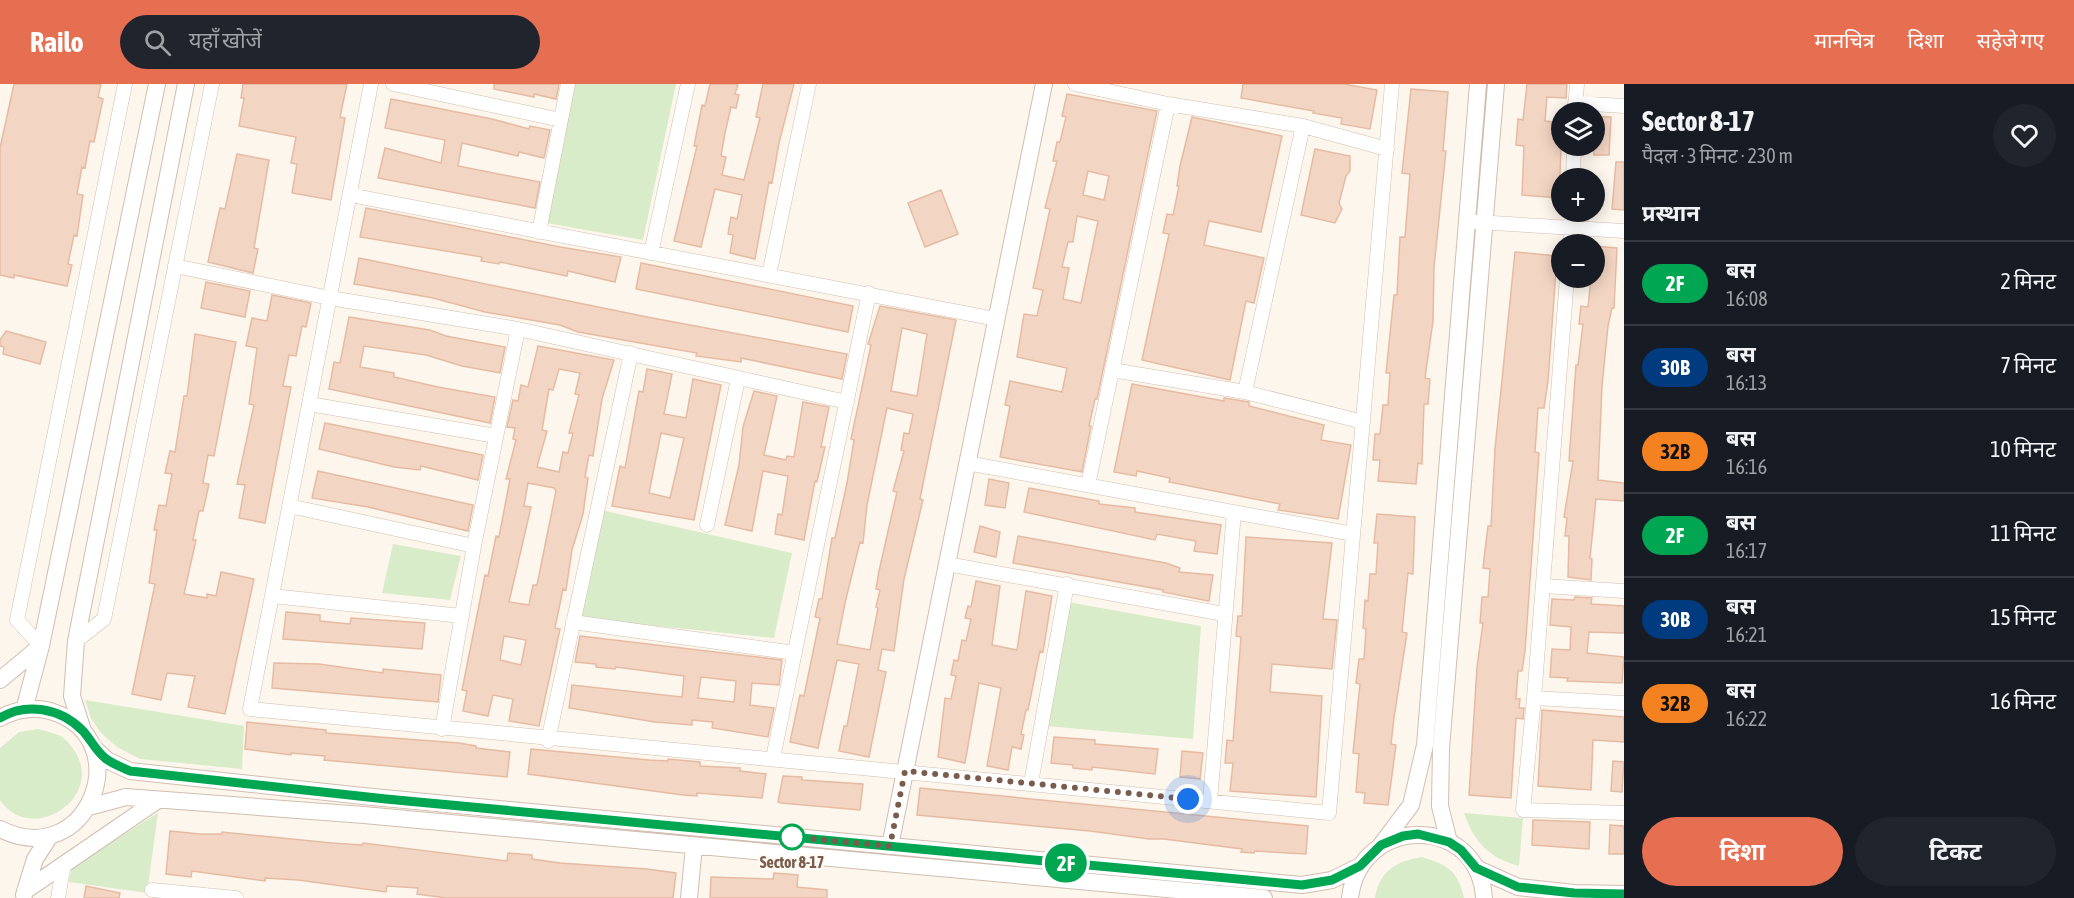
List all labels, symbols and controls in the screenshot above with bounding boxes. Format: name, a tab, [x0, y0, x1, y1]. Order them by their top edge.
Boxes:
search box	[120, 15, 540, 69]
text: Railo	[30, 26, 84, 58]
icon: search	[141, 26, 174, 59]
text: यहाँ खोजें	[189, 27, 262, 53]
text: मानचित्र	[1814, 28, 1874, 52]
text: दिशा	[1907, 28, 1944, 52]
text: सहेजे गए	[1977, 28, 2044, 52]
map controls	[1551, 102, 1605, 288]
button: layers	[1551, 102, 1605, 156]
button: heart	[1993, 104, 2056, 167]
text: Sector 8-17	[1642, 105, 1755, 137]
text: पैदल · 3 मिनट · 230 m	[1642, 144, 1793, 167]
button: +	[1551, 168, 1605, 222]
text: प्रस्थान	[1642, 200, 1700, 226]
button: −	[1551, 234, 1605, 288]
text: बस	[1726, 257, 1756, 283]
text: 2 मिनट	[2000, 268, 2056, 294]
text: 2F	[1666, 271, 1684, 295]
text: 16:08	[1726, 287, 1768, 310]
text: बस	[1726, 341, 1756, 367]
text: 7 मिनट	[2000, 352, 2056, 378]
text: 30B	[1660, 355, 1690, 379]
text: 16:13	[1726, 371, 1767, 394]
text: बस	[1726, 425, 1756, 451]
text: 10 मिनट	[1990, 436, 2056, 462]
text: 32B	[1660, 439, 1690, 463]
text: 16:16	[1726, 455, 1767, 478]
text: बस	[1726, 509, 1756, 535]
text: 11 मिनट	[1990, 520, 2056, 546]
text: 2F	[1666, 523, 1684, 547]
text: 16:17	[1726, 539, 1767, 562]
text: बस	[1726, 593, 1756, 619]
text: 15 मिनट	[1990, 604, 2056, 630]
text: 30B	[1660, 607, 1690, 631]
text: 16:21	[1726, 623, 1767, 646]
text: बस	[1726, 677, 1756, 703]
text: 16 मिनट	[1990, 688, 2056, 714]
text: 32B	[1660, 691, 1690, 715]
text: 16:22	[1726, 707, 1767, 730]
your location	[1173, 784, 1203, 814]
button: दिशा	[1642, 817, 1843, 886]
button: टिकट	[1855, 817, 2056, 886]
marker: Sector 8-17	[779, 824, 805, 850]
line badge: 2F	[1039, 844, 1093, 882]
text: 2F	[1057, 851, 1075, 875]
place label: Sector 8-17	[760, 853, 824, 871]

